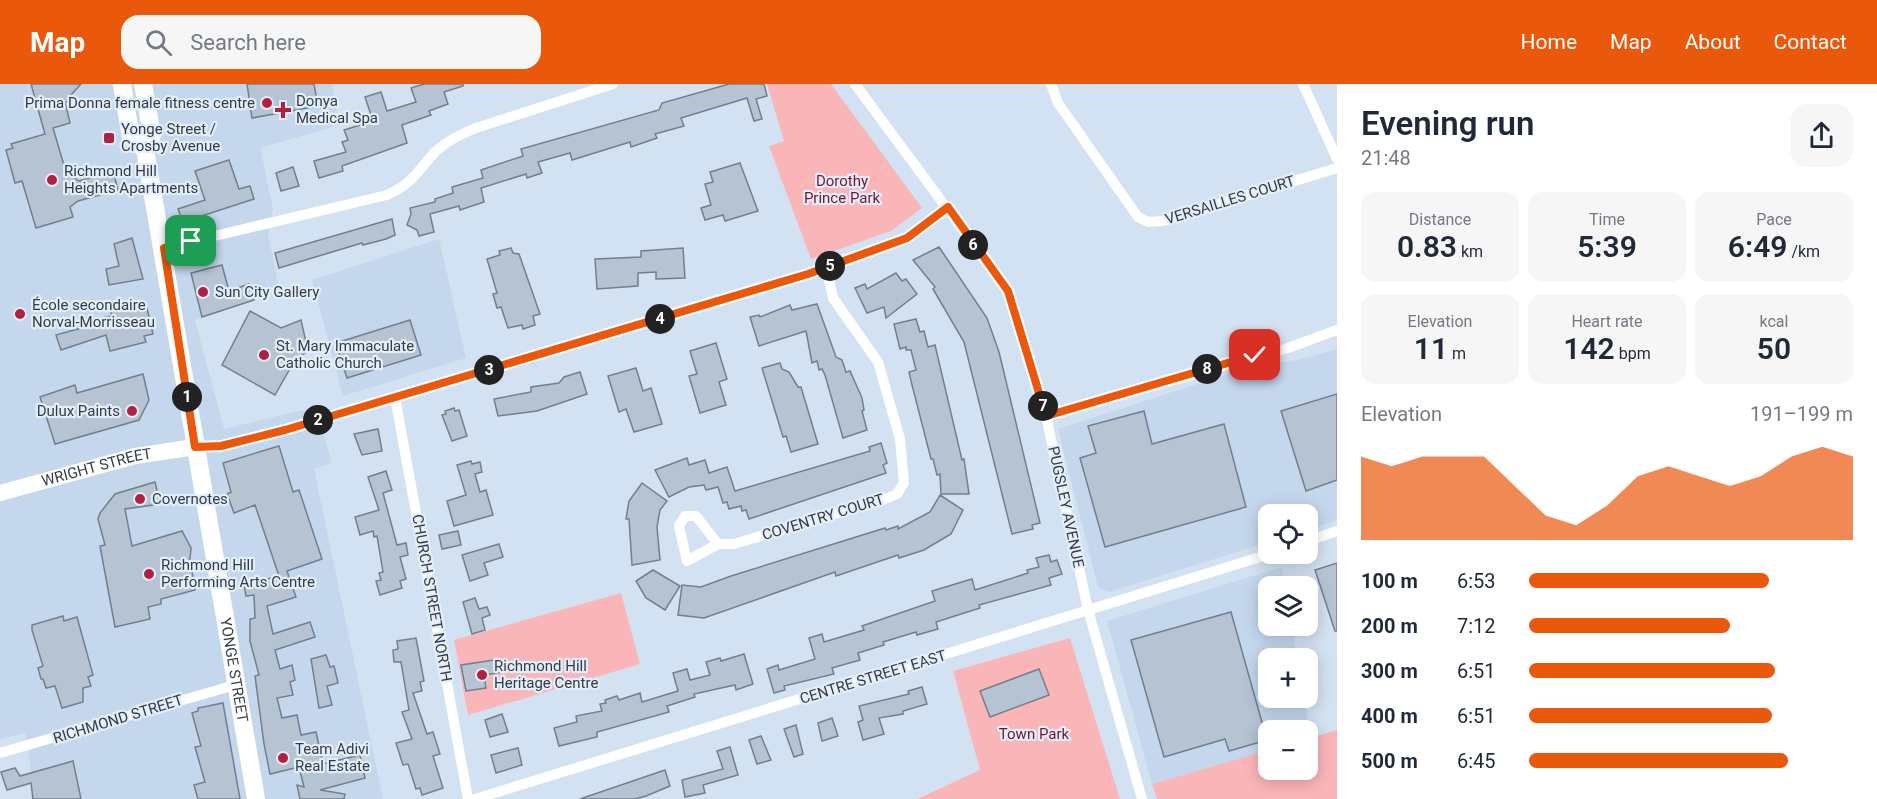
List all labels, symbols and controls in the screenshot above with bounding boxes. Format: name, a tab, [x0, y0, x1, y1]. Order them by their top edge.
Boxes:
search box	[121, 15, 541, 69]
text: Map	[30, 26, 85, 59]
icon: search	[142, 26, 175, 59]
text: Search here	[190, 30, 306, 55]
text: Home	[1521, 30, 1577, 54]
text: Map	[1610, 30, 1652, 54]
text: About	[1685, 30, 1741, 54]
text: Contact	[1774, 30, 1847, 54]
place label: Donya Medical Spa	[296, 92, 378, 127]
place label: Prima Donna female fitness centre	[25, 94, 255, 112]
marker: Prima Donna female fitness centre	[260, 96, 274, 110]
marker: Donya Medical Spa	[274, 101, 292, 119]
text: Evening run	[1361, 104, 1534, 143]
button: share	[1790, 104, 1853, 167]
place label: Yonge Street / Crosby Avenue	[121, 120, 220, 155]
marker: Yonge Street / Crosby Avenue	[102, 131, 116, 145]
text: 21:48	[1361, 146, 1411, 170]
place label: Richmond Hill Heights Apartments	[64, 162, 198, 197]
park label: Dorothy Prince Park	[804, 172, 881, 207]
street label: VERSAILLES COURT	[1163, 172, 1297, 228]
marker: Richmond Hill Heights Apartments	[45, 173, 59, 187]
text: Distance	[1409, 210, 1471, 229]
text: Time	[1589, 210, 1625, 229]
text: Pace	[1756, 210, 1792, 229]
pin	[165, 215, 216, 266]
icon: arrive	[174, 224, 207, 257]
text: 0.83	[1397, 229, 1457, 264]
text: 5:39	[1577, 229, 1637, 264]
text: 6:49	[1728, 229, 1787, 264]
pin: 6	[958, 230, 988, 260]
text: 6	[968, 235, 978, 254]
text: km	[1457, 242, 1483, 261]
text: /km	[1787, 242, 1820, 261]
pin: 5	[815, 251, 845, 281]
text: 5	[825, 256, 835, 275]
place label: Sun City Gallery	[215, 283, 319, 301]
marker: Sun City Gallery	[196, 285, 210, 299]
place label: École secondaire Norval-Morrisseau	[32, 296, 155, 331]
pin: 4	[645, 304, 675, 334]
marker: École secondaire Norval-Morrisseau	[13, 307, 27, 321]
text: 4	[655, 309, 665, 328]
text: Elevation	[1408, 312, 1472, 331]
text: Heart rate	[1571, 312, 1643, 331]
text: kcal	[1760, 312, 1788, 331]
pin	[1229, 329, 1280, 380]
text: 11	[1414, 331, 1448, 366]
text: 142	[1563, 331, 1615, 366]
text: 50	[1757, 331, 1791, 366]
place label: St. Mary Immaculate Catholic Church	[276, 337, 414, 372]
icon: check	[1238, 338, 1271, 371]
text: m	[1448, 344, 1466, 363]
text: bpm	[1615, 344, 1651, 363]
marker: St. Mary Immaculate Catholic Church	[257, 348, 271, 362]
pin: 8	[1192, 354, 1222, 384]
pin: 3	[474, 355, 504, 385]
text: 8	[1202, 359, 1212, 378]
text: 3	[484, 360, 494, 379]
pin: 1	[172, 382, 202, 412]
text: 1	[182, 387, 192, 406]
pin: 7	[1028, 391, 1058, 421]
text: 7	[1038, 396, 1048, 415]
place label: Dulux Paints	[37, 402, 120, 420]
text: Elevation	[1361, 402, 1442, 426]
text: 191–199 m	[1750, 402, 1853, 426]
marker: Dulux Paints	[125, 404, 139, 418]
pin: 2	[303, 405, 333, 435]
text: 2	[313, 410, 323, 429]
street label: WRIGHT STREET	[40, 445, 153, 490]
street label: PUGSLEY AVENUE	[1044, 445, 1088, 570]
place label: Covernotes	[152, 490, 228, 508]
street label: COVENTRY COURT	[760, 490, 886, 544]
marker: Covernotes	[133, 492, 147, 506]
map controls	[1258, 504, 1318, 780]
button: locate	[1258, 504, 1318, 564]
street label: CHURCH STREET NORTH	[408, 513, 456, 683]
place label: Richmond Hill Performing Arts Centre	[161, 556, 315, 591]
marker: Richmond Hill Performing Arts Centre	[142, 567, 156, 581]
text: 100 m	[1361, 569, 1418, 593]
text: 6:53	[1457, 569, 1496, 593]
button: layers	[1258, 576, 1318, 636]
text: 200 m	[1361, 614, 1418, 638]
text: 7:12	[1457, 614, 1496, 638]
street label: YONGE STREET	[216, 616, 252, 724]
street label: CENTRE STREET EAST	[798, 646, 948, 708]
button: +	[1258, 648, 1318, 708]
place label: Richmond Hill Heritage Centre	[494, 657, 598, 692]
text: 300 m	[1361, 659, 1418, 683]
text: 6:51	[1457, 659, 1496, 683]
marker: Richmond Hill Heritage Centre	[475, 668, 489, 682]
street label: RICHMOND STREET	[51, 691, 185, 747]
text: 400 m	[1361, 704, 1418, 728]
text: 6:51	[1457, 704, 1496, 728]
button: −	[1258, 720, 1318, 780]
park label: Town Park	[999, 725, 1070, 743]
place label: Team Adivi Real Estate	[295, 740, 370, 775]
text: 500 m	[1361, 749, 1418, 773]
text: 6:45	[1457, 749, 1496, 773]
marker: Team Adivi Real Estate	[276, 751, 290, 765]

